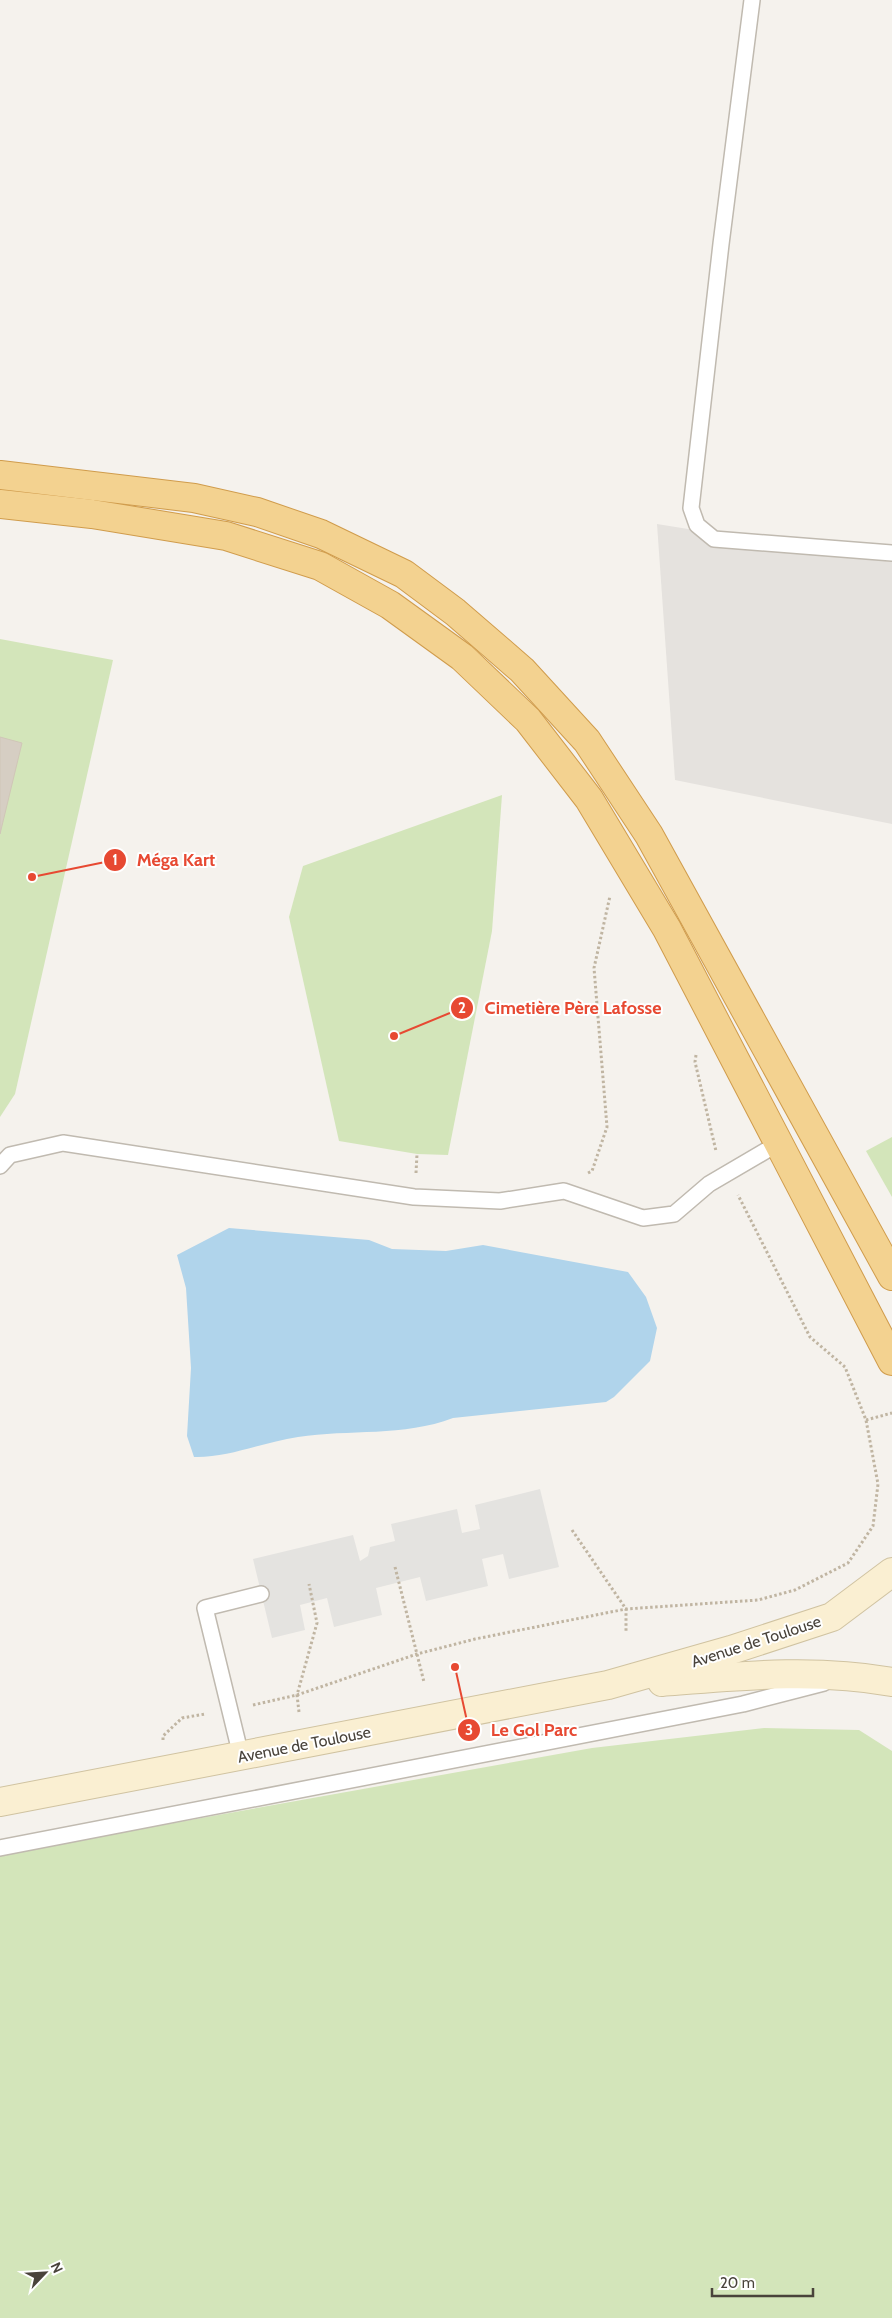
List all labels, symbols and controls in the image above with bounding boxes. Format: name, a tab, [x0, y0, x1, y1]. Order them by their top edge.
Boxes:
callout: Méga Kart	[102, 843, 226, 876]
text: Méga Kart	[137, 849, 215, 871]
text: 1	[112, 851, 118, 869]
callout: Cimetière Père Lafosse	[449, 991, 671, 1024]
text: Cimetière Père Lafosse	[485, 997, 662, 1019]
text: 2	[458, 999, 466, 1017]
street label: Avenue de Toulouse	[689, 1612, 823, 1671]
callout: Le Gol Parc	[456, 1713, 588, 1746]
text: Le Gol Parc	[491, 1719, 577, 1741]
text: 3	[465, 1721, 473, 1739]
street label: Avenue de Toulouse	[236, 1722, 372, 1767]
north arrow	[20, 2248, 70, 2298]
text: N	[47, 2259, 67, 2276]
scale bar	[712, 2266, 813, 2298]
text: 20 m	[720, 2274, 755, 2292]

